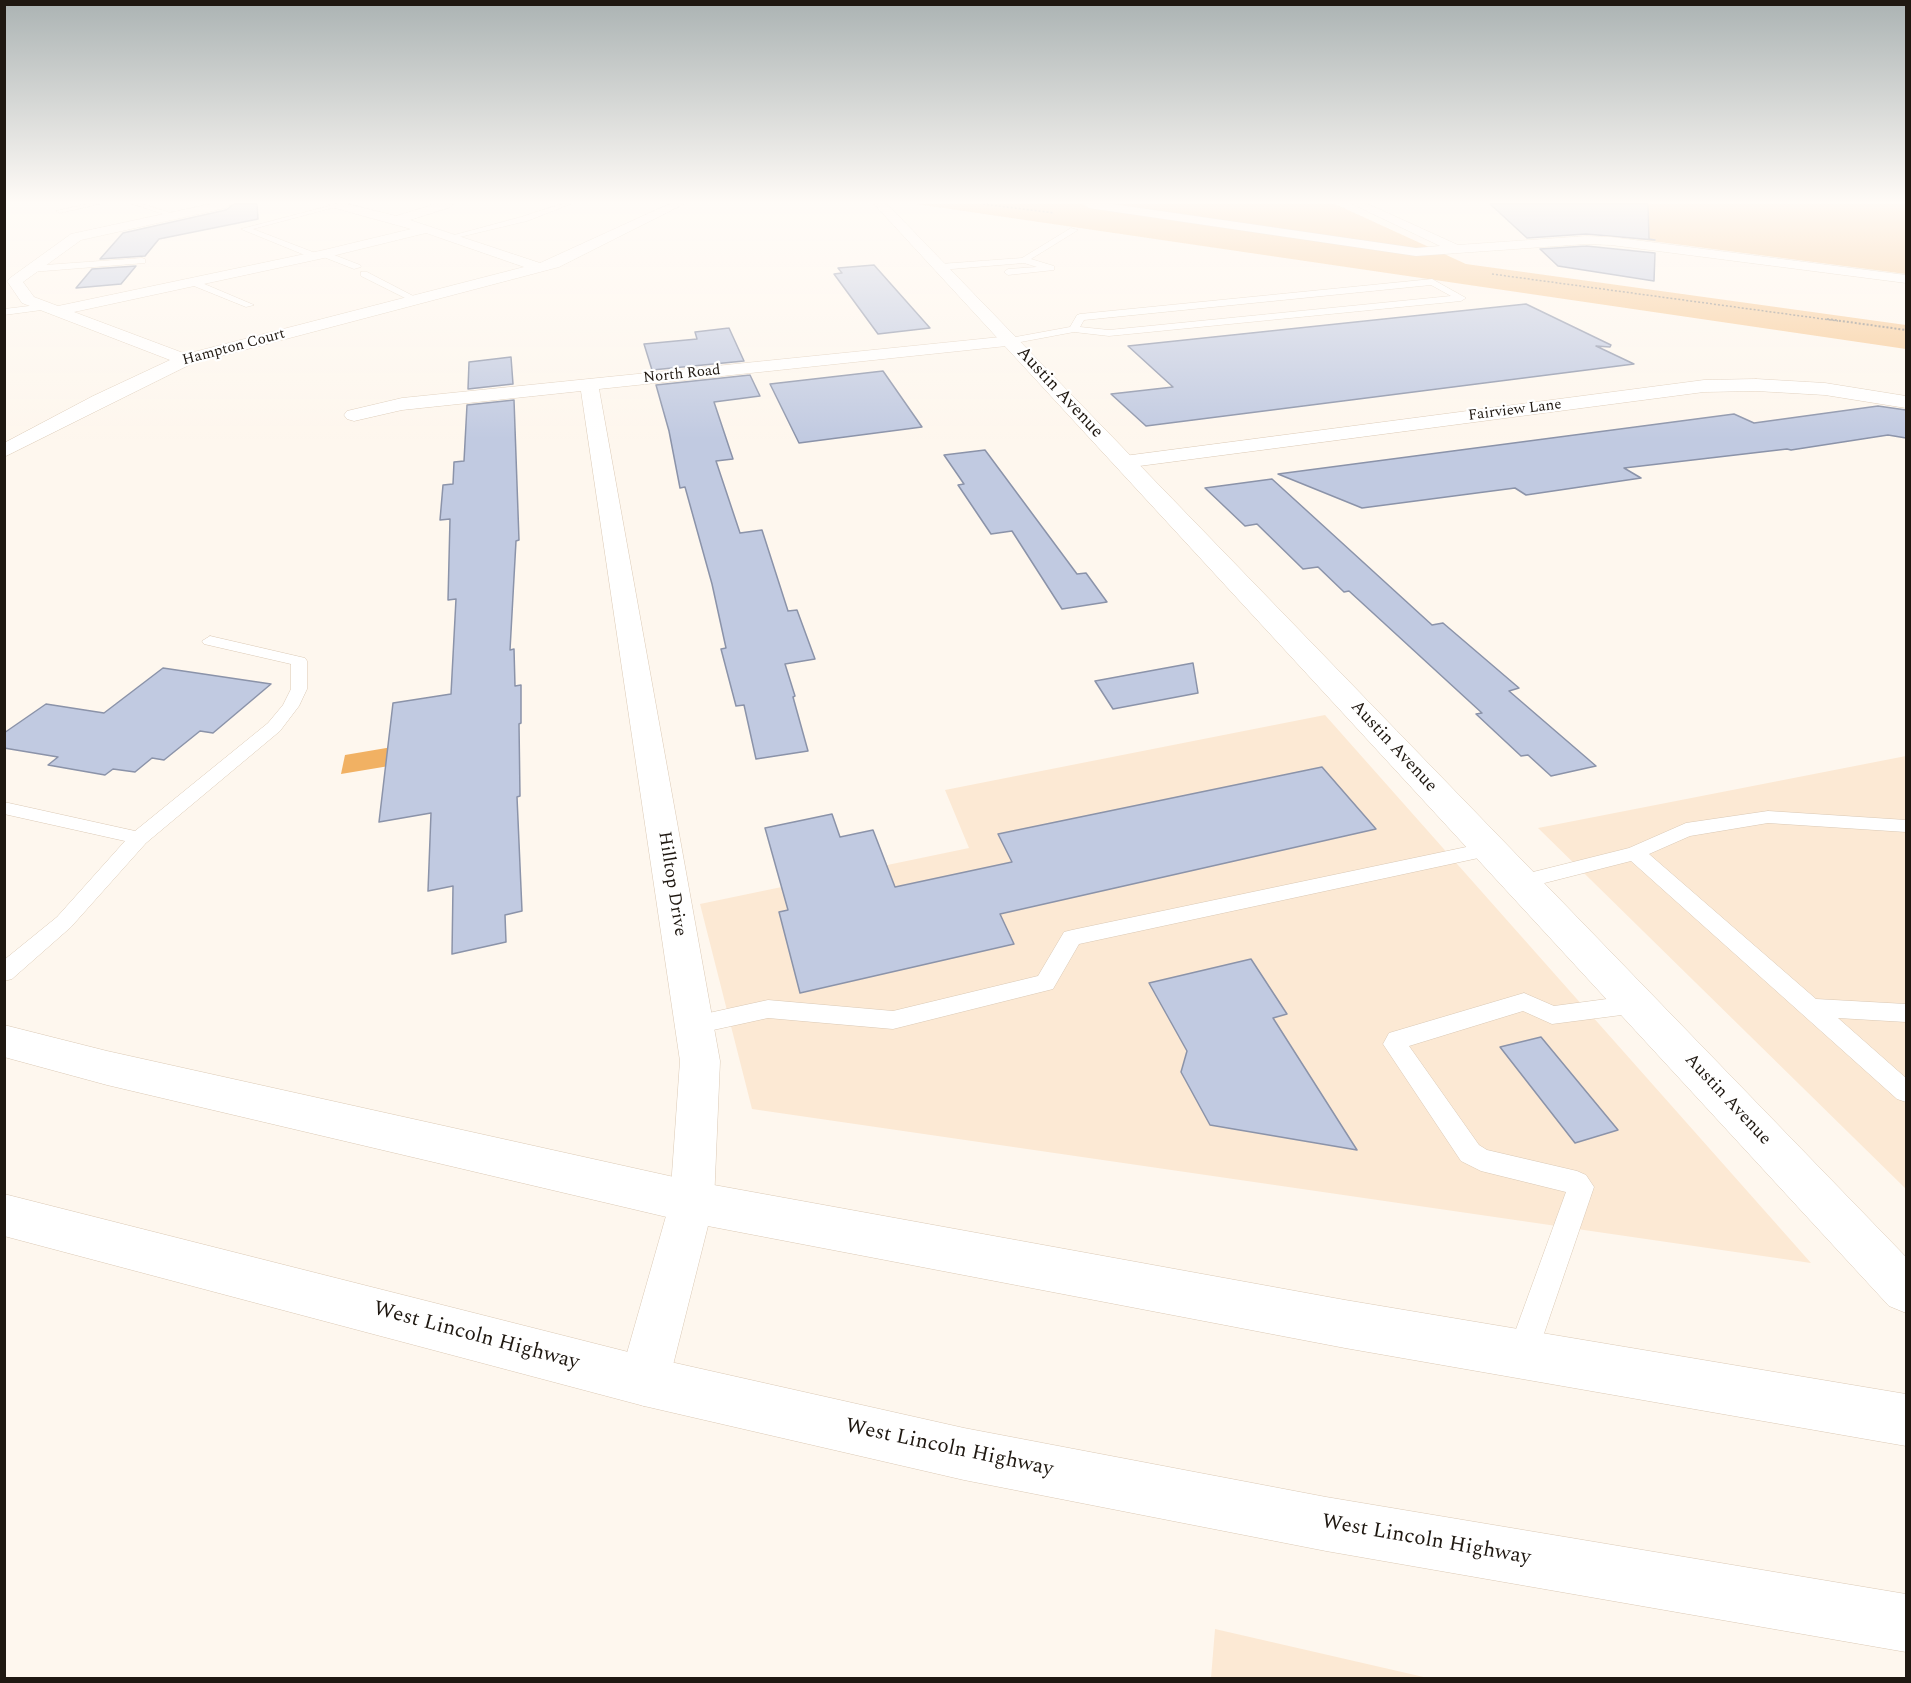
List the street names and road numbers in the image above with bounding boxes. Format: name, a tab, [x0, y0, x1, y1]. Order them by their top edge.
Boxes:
street label: Hampton Court	[181, 326, 287, 370]
street label: Austin Avenue	[1011, 343, 1107, 443]
street label: North Road	[642, 362, 722, 388]
street label: Fairview Lane	[1467, 396, 1563, 426]
street label: Austin Avenue	[1345, 697, 1441, 797]
street label: Hilltop Drive	[652, 830, 690, 938]
street label: Austin Avenue	[1679, 1050, 1775, 1150]
street label: West Lincoln Highway	[370, 1297, 582, 1377]
street label: West Lincoln Highway	[843, 1415, 1055, 1483]
street label: West Lincoln Highway	[1319, 1510, 1533, 1572]

